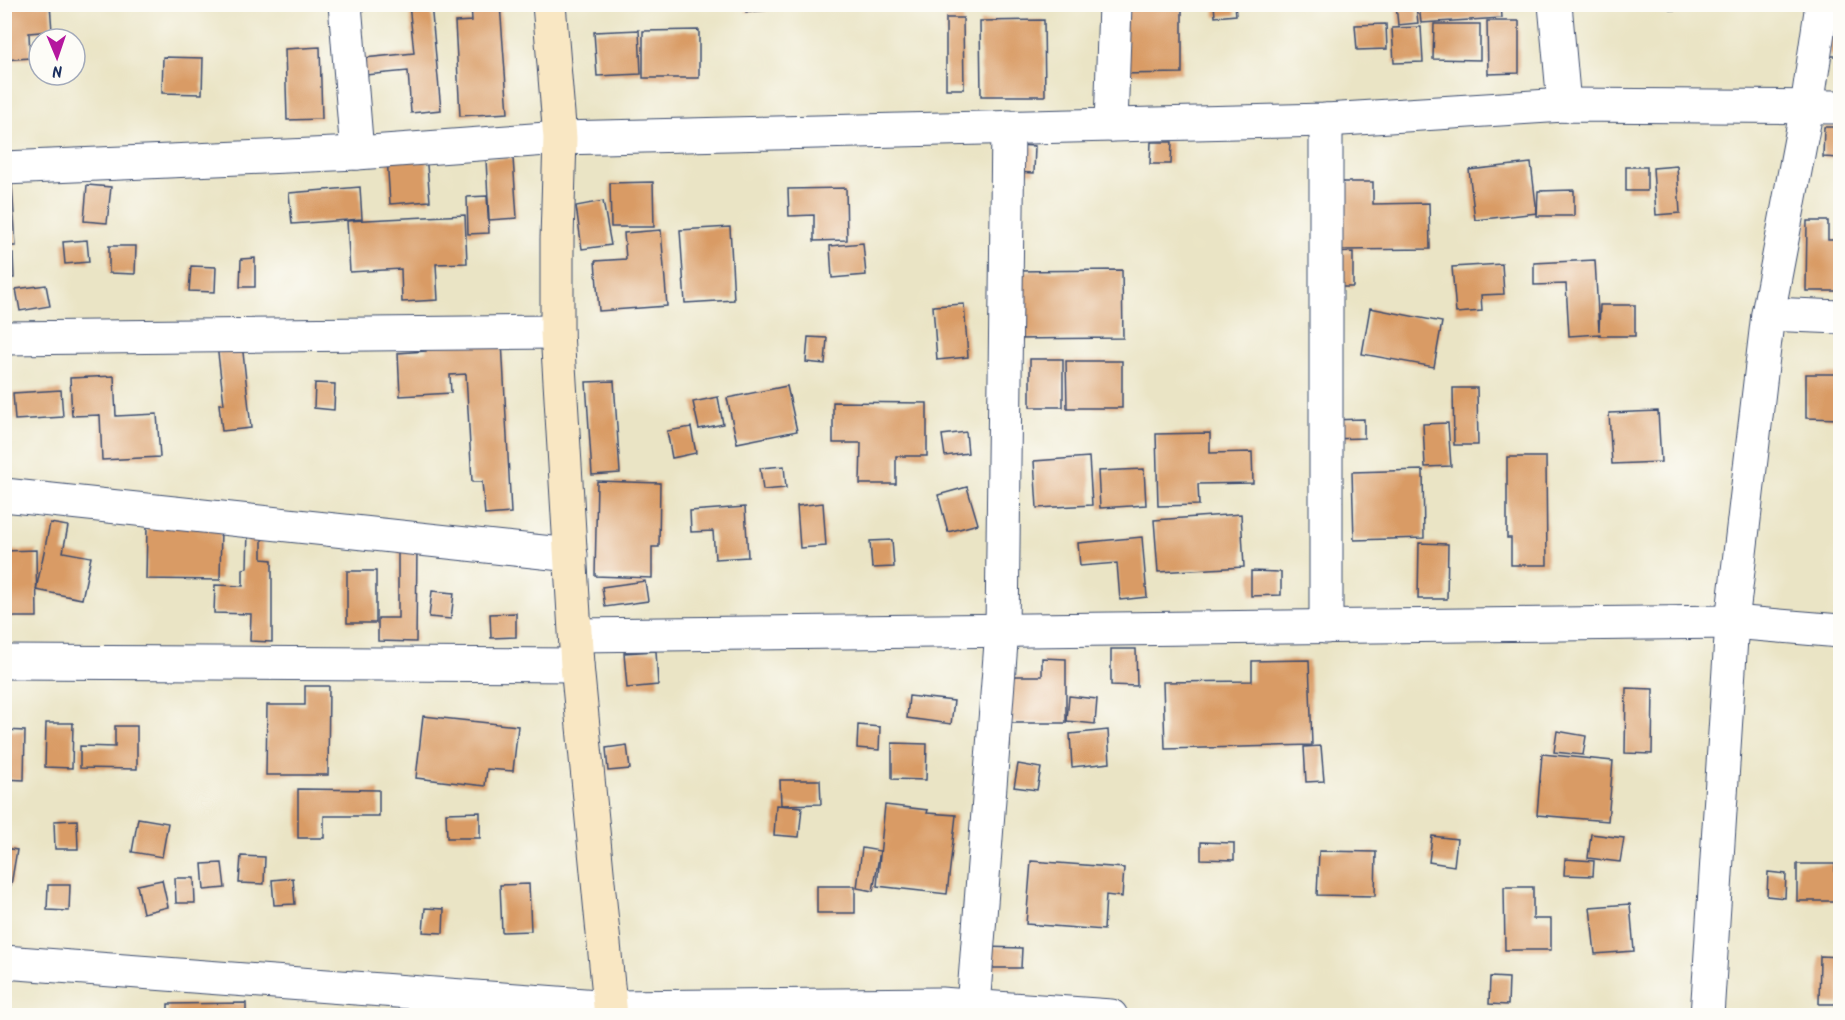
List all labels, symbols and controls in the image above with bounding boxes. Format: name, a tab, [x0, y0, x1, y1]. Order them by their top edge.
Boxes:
north arrow	[27, 27, 87, 87]
text: N	[52, 58, 63, 83]

